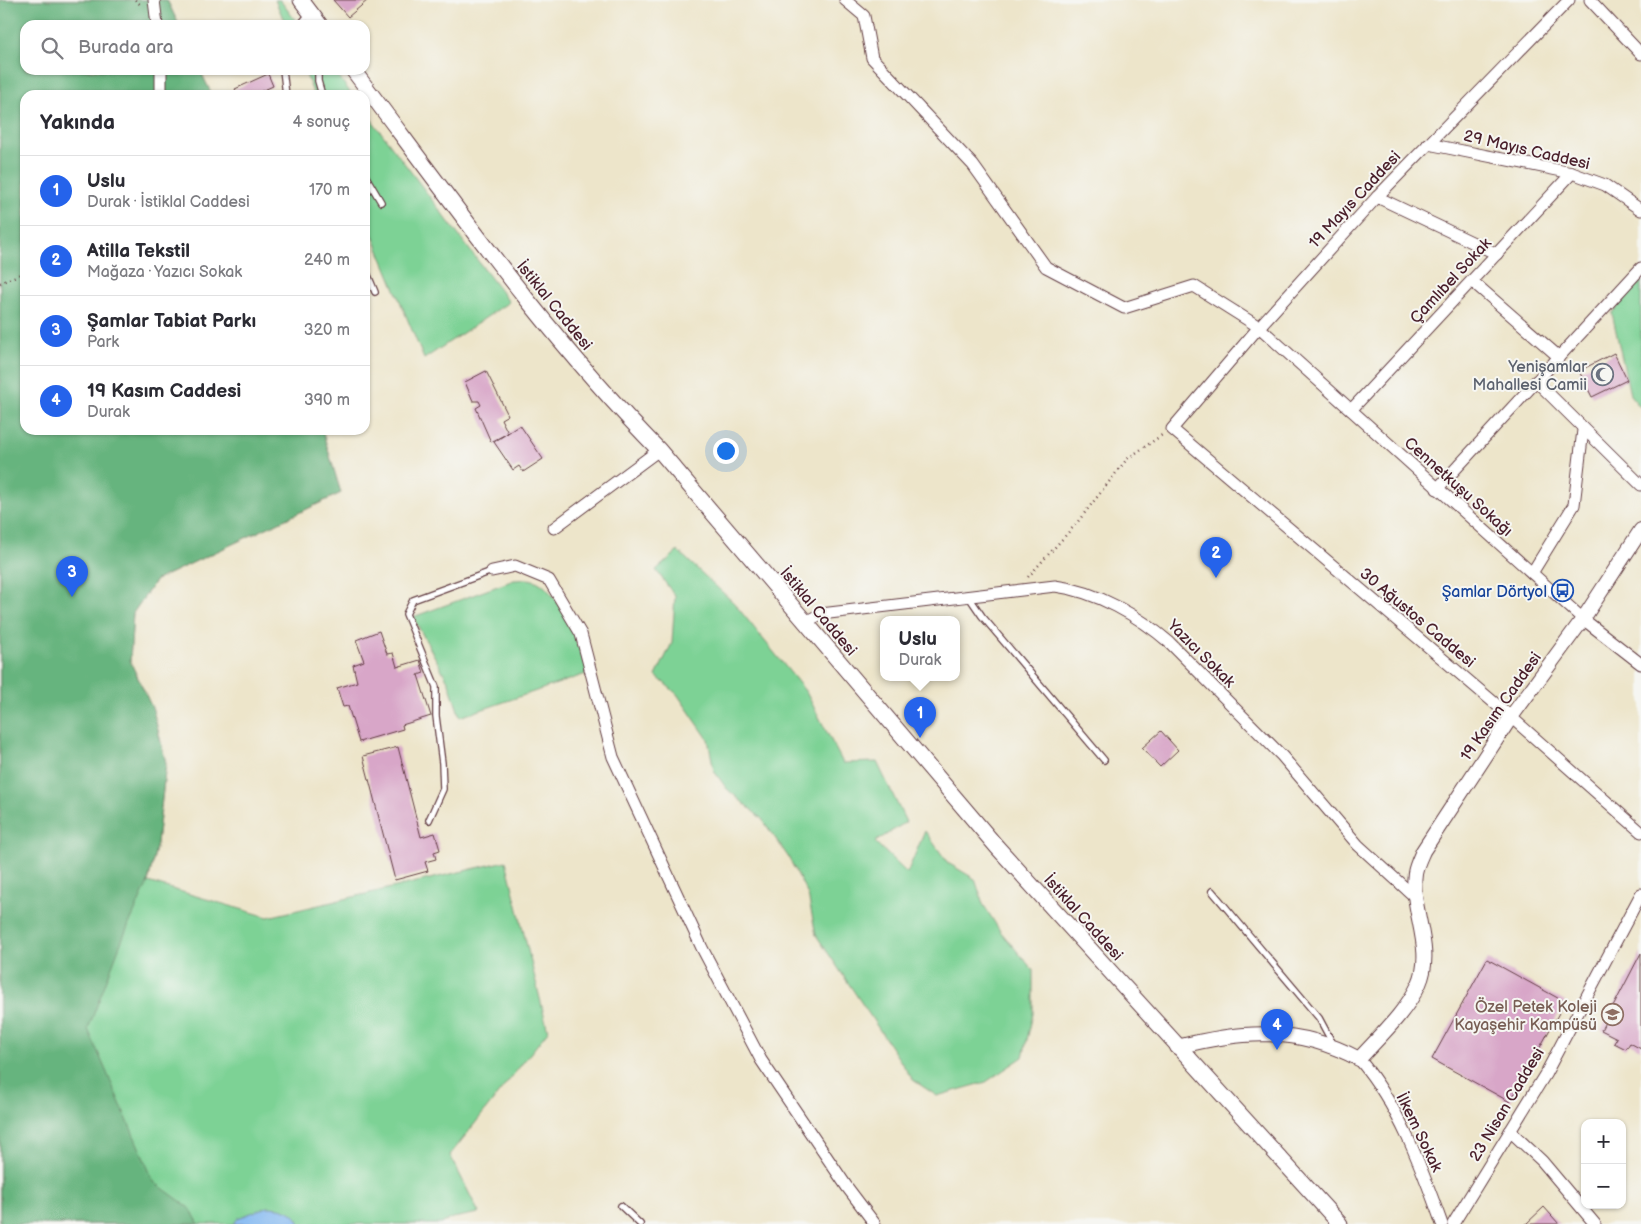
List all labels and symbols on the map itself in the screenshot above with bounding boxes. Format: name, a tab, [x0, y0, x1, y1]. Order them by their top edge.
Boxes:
street label: 29 Mayıs Caddesi	[1462, 127, 1592, 174]
street label: 19 Mayıs Caddesi	[1305, 147, 1405, 253]
street label: Çamlıbel Sokak	[1407, 234, 1496, 328]
street label: İstiklal Caddesi	[512, 256, 597, 355]
place label: Yenişamlar Mahallesi Camii	[1472, 358, 1587, 395]
mosque icon: Yenişamlar Mahallesi Camii	[1591, 363, 1615, 387]
street label: Cennetkuşu Sokağı	[1400, 433, 1516, 541]
your location	[713, 438, 739, 464]
pin: 2	[1200, 537, 1232, 578]
pin: 3	[56, 556, 88, 597]
street label: İstiklal Caddesi	[775, 563, 862, 660]
street label: 30 Ağustos Caddesi	[1355, 564, 1479, 672]
bus stop icon: Şamlar Dörtyol	[1551, 579, 1575, 603]
place label: Şamlar Dörtyol	[1442, 583, 1547, 602]
street label: Yazıcı Sokak	[1162, 616, 1239, 692]
street label: 19 Kasım Caddesi	[1457, 649, 1546, 765]
pin: 1	[904, 697, 936, 738]
street label: İstiklal Caddesi	[1039, 870, 1128, 965]
place label: Özel Petek Koleji Kayaşehir Kampüsü	[1454, 996, 1597, 1035]
school or university icon: Özel Petek Koleji Kayaşehir Kampüsü	[1601, 1003, 1625, 1027]
pin: 4	[1261, 1009, 1293, 1050]
street label: 23 Nisan Caddesi	[1466, 1044, 1549, 1165]
street label: İlkem Sokak	[1391, 1089, 1448, 1175]

